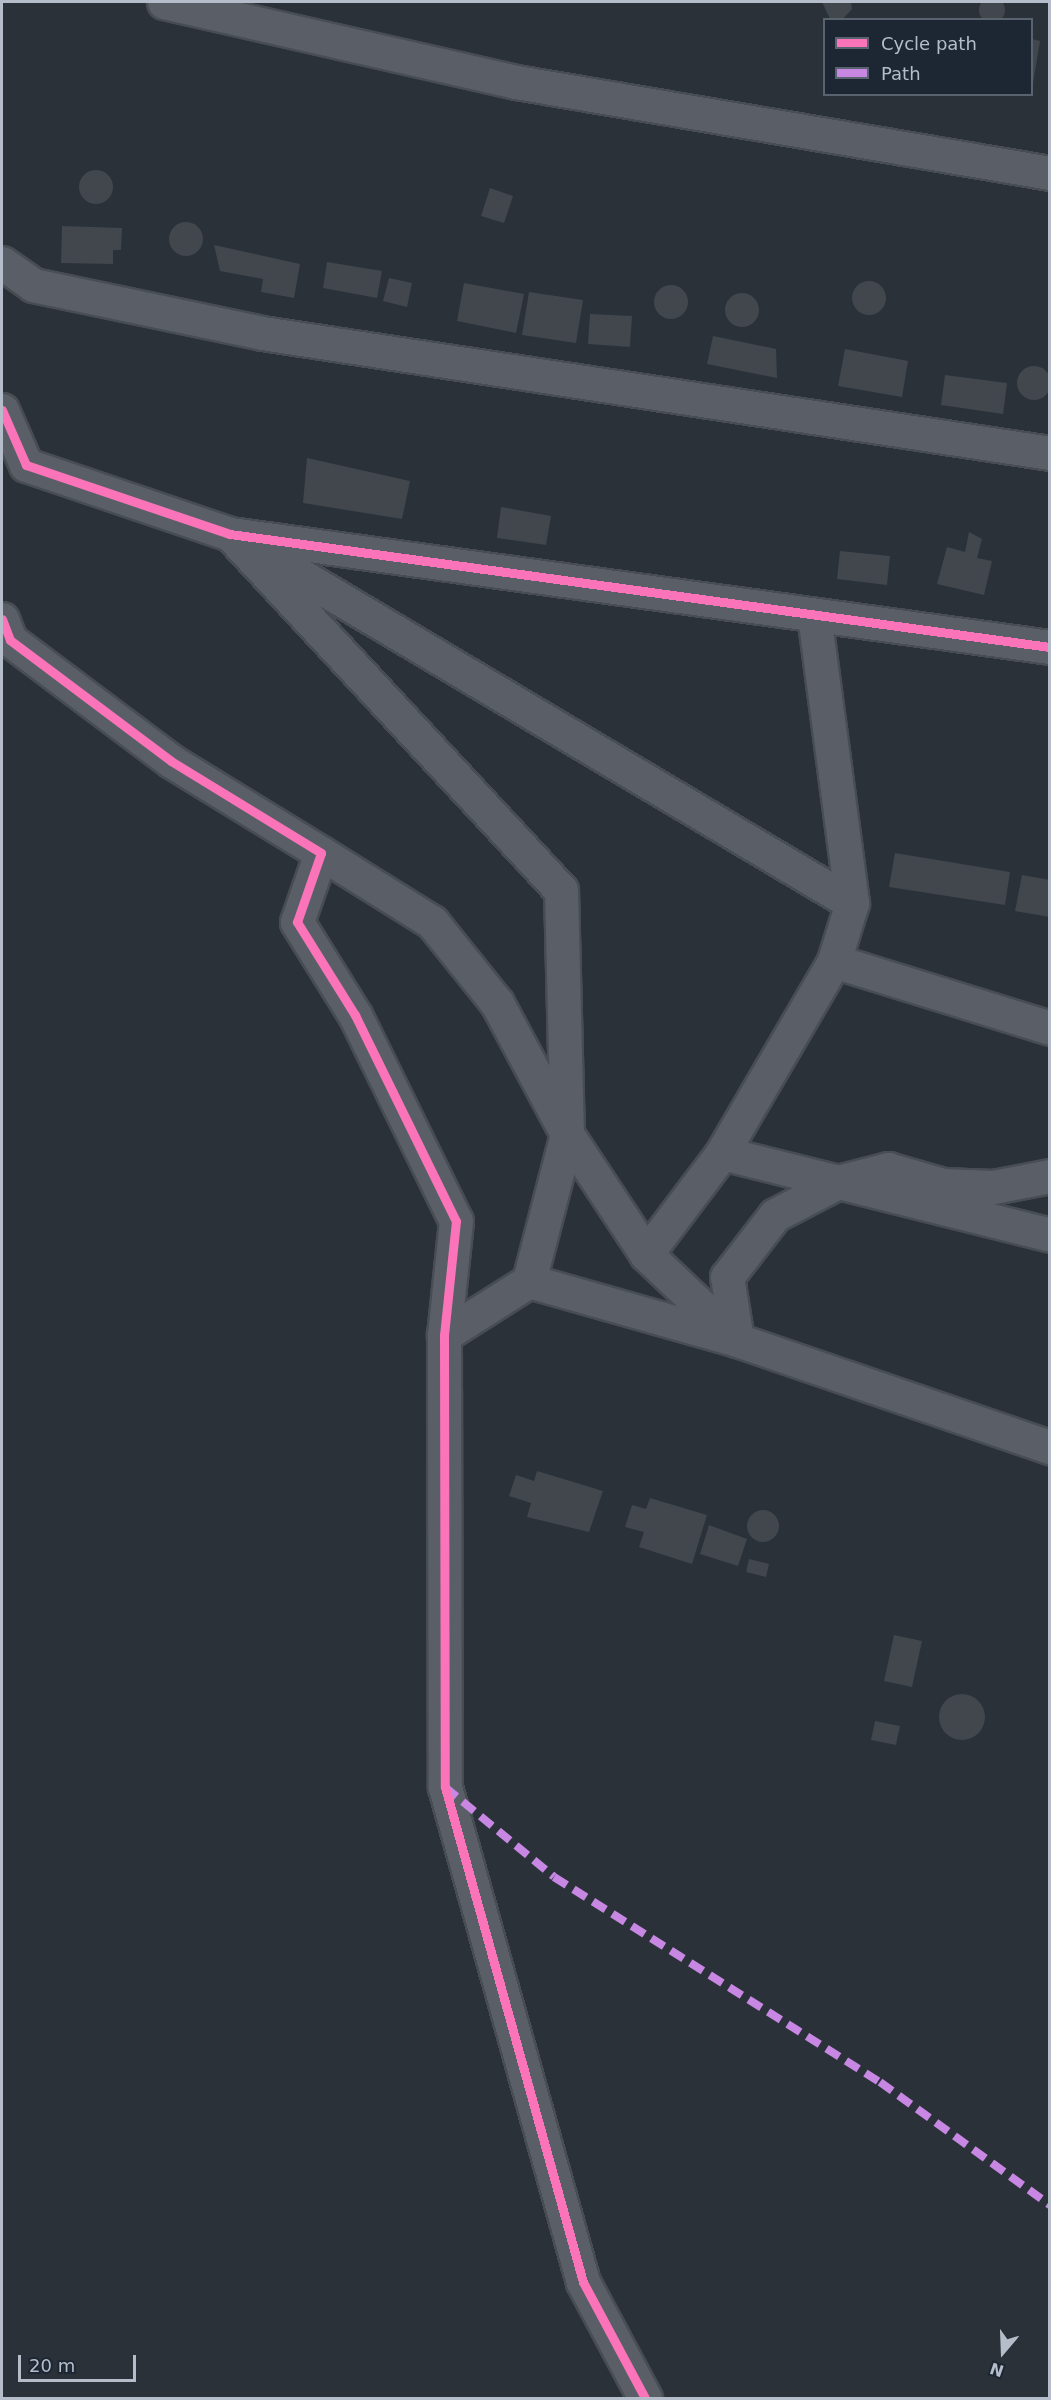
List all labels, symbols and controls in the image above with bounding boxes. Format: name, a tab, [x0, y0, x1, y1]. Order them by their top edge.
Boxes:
legend	[823, 18, 1033, 96]
text: Cycle path	[881, 33, 977, 54]
text: Path	[881, 63, 921, 84]
north arrow	[973, 2322, 1033, 2382]
scale bar	[21, 2343, 140, 2381]
text: 20 m	[29, 2355, 75, 2376]
text: N	[988, 2358, 1006, 2381]

